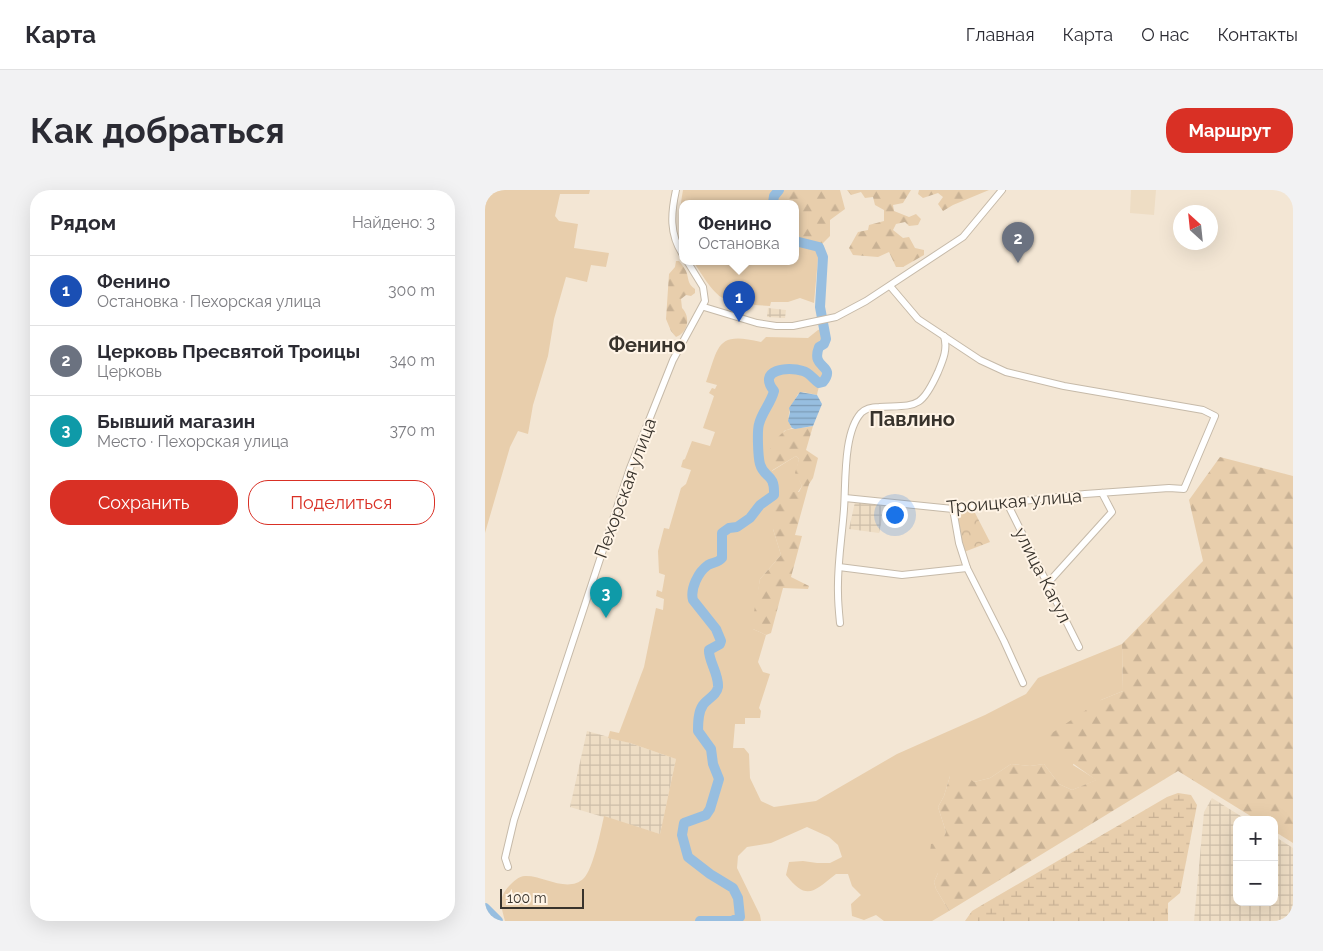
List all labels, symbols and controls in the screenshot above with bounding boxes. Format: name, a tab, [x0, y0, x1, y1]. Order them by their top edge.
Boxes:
text: Карта	[25, 20, 96, 49]
text: Главная	[966, 24, 1034, 45]
text: Карта	[1062, 24, 1113, 45]
text: О нас	[1141, 24, 1189, 45]
text: Контакты	[1217, 24, 1298, 45]
button: Маршрут	[1166, 108, 1293, 153]
text: Как добраться	[30, 110, 285, 151]
popup	[679, 200, 799, 265]
north arrow	[1173, 205, 1218, 250]
text: Рядом	[50, 210, 116, 235]
text: Фенино	[698, 212, 771, 234]
text: Найдено: 3	[352, 213, 435, 232]
pin: 2	[1002, 222, 1034, 263]
text: Остановка	[698, 234, 780, 253]
text: Фенино	[97, 270, 170, 292]
text: 1	[62, 281, 70, 300]
text: 300 m	[388, 281, 435, 300]
pin: 1	[723, 281, 755, 322]
text: Остановка · Пехорская улица	[97, 292, 321, 311]
district label: Фенино	[608, 333, 686, 357]
text: Церковь Пресвятой Троицы	[97, 340, 360, 362]
text: 2	[61, 351, 71, 370]
text: 340 m	[389, 351, 435, 370]
text: Церковь	[97, 362, 162, 381]
district label: Павлино	[869, 407, 955, 431]
text: Бывший магазин	[97, 410, 255, 432]
street label: Пехорская улица	[590, 415, 660, 561]
text: 3	[62, 421, 70, 440]
text: 370 m	[389, 421, 435, 440]
text: Место · Пехорская улица	[97, 432, 289, 451]
button: Сохранить	[50, 480, 238, 525]
button: Поделиться	[248, 480, 435, 525]
street label: Троицкая улица	[945, 485, 1083, 517]
your location	[882, 502, 908, 528]
street label: улица Кагул	[1010, 524, 1076, 626]
pin: 3	[590, 577, 622, 618]
map controls	[1233, 816, 1278, 906]
button: +	[1233, 816, 1278, 861]
button: −	[1233, 861, 1278, 906]
scale bar	[500, 886, 584, 909]
text: 100 m	[507, 890, 547, 906]

